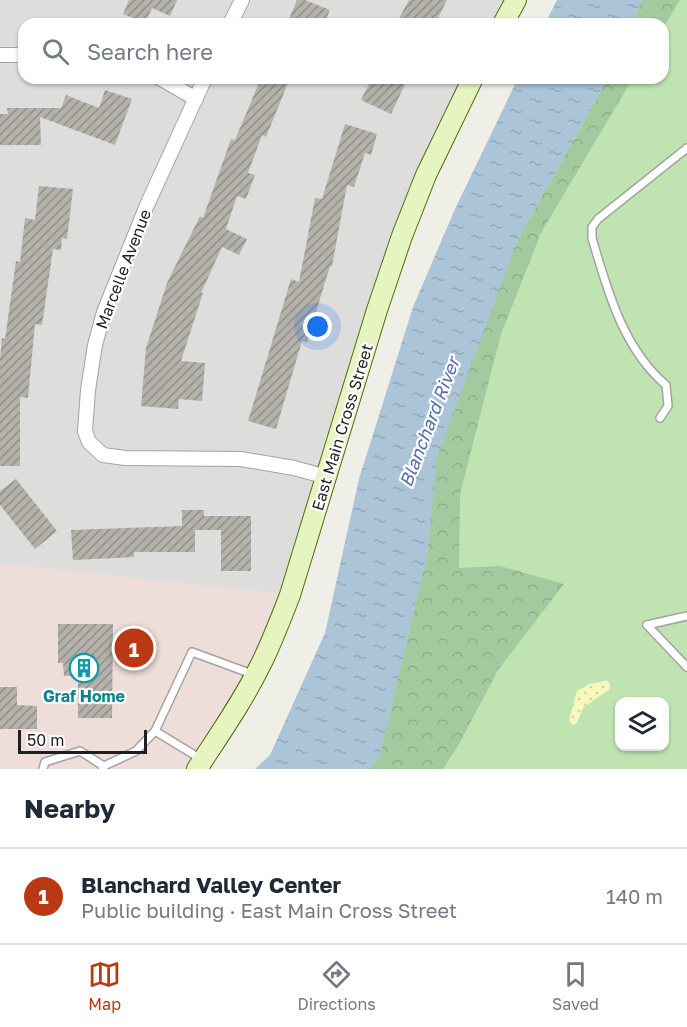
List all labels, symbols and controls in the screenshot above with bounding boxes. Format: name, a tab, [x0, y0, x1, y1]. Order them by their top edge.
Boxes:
search box	[18, 18, 669, 84]
icon: search	[39, 35, 72, 68]
text: Search here	[87, 38, 213, 65]
street label: Marcelle Avenue	[91, 206, 155, 332]
your location	[303, 312, 332, 341]
street label: East Main Cross Street	[307, 341, 377, 513]
water label: Blanchard River	[394, 351, 465, 490]
pin: 1	[114, 626, 154, 670]
building icon: Graf Home	[68, 652, 100, 684]
place label: Graf Home	[43, 686, 125, 706]
map controls	[615, 697, 669, 751]
button: layers	[615, 697, 669, 751]
scale bar	[18, 727, 147, 754]
text: 50 m	[27, 730, 64, 750]
text: Nearby	[24, 793, 115, 824]
text: Blanchard Valley Center	[81, 871, 341, 898]
text: 1	[38, 884, 49, 908]
text: 140 m	[606, 884, 663, 908]
text: Public building · East Main Cross Street	[81, 898, 457, 922]
tab: Map	[88, 958, 121, 1014]
tab: Directions	[298, 958, 376, 1014]
tab: Saved	[552, 958, 599, 1014]

